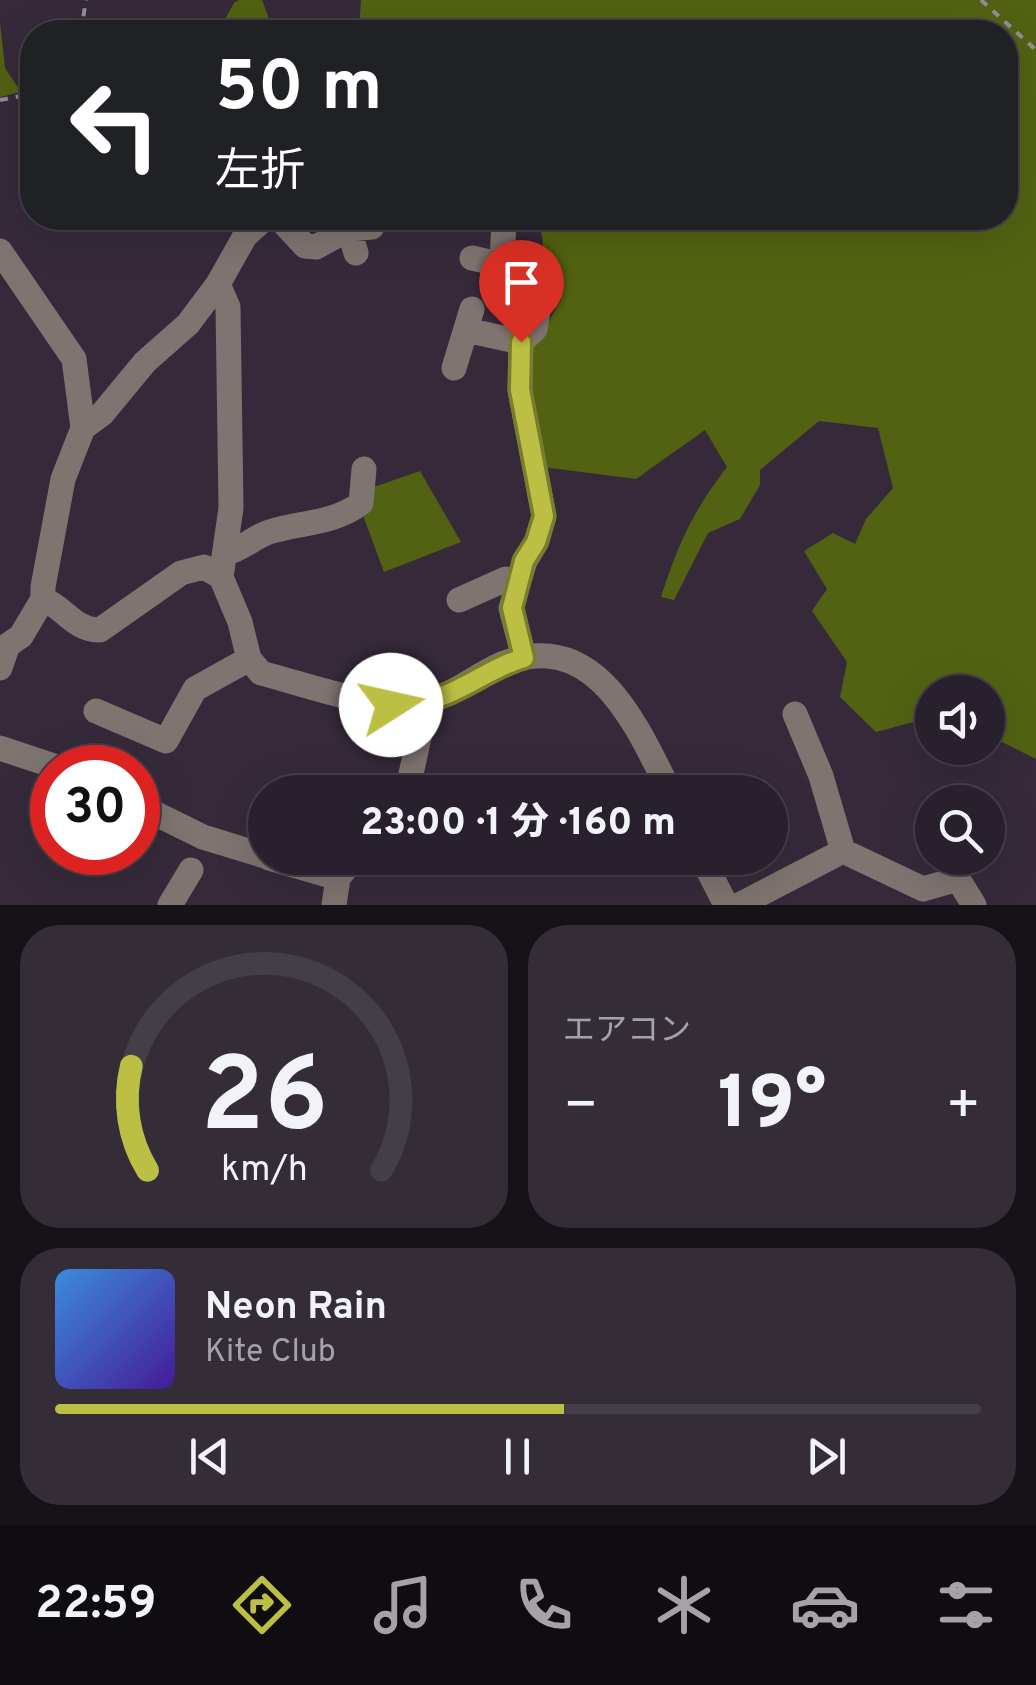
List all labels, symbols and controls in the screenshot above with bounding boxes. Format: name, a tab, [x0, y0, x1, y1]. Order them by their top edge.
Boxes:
text: 50 m	[215, 46, 382, 135]
icon: left	[50, 60, 180, 190]
text: 左折	[215, 145, 305, 202]
pin	[479, 240, 564, 343]
icon: arrive	[494, 255, 549, 310]
position arrow	[339, 653, 443, 757]
map controls	[915, 675, 1005, 875]
button: sound	[915, 675, 1005, 765]
speed limit sign: 30	[30, 745, 160, 875]
button: search	[915, 785, 1005, 875]
text: 23:00 · 1 分 · 160 m	[360, 800, 676, 849]
text: エアコン	[563, 1012, 691, 1052]
text: 26	[200, 1036, 328, 1168]
text: 19°	[718, 1060, 826, 1155]
text: −	[563, 1073, 598, 1143]
text: +	[946, 1073, 981, 1143]
text: km/h	[221, 1148, 307, 1194]
text: Neon Rain	[205, 1284, 387, 1333]
text: Kite Club	[205, 1333, 336, 1373]
icon: previous	[182, 1429, 237, 1484]
icon: pause	[490, 1429, 545, 1484]
icon: next	[799, 1429, 854, 1484]
icon: directions	[227, 1570, 297, 1640]
icon: music	[368, 1570, 438, 1640]
icon: phone	[509, 1570, 579, 1640]
icon: climate	[649, 1570, 719, 1640]
icon: car	[790, 1570, 860, 1640]
icon: filters	[931, 1570, 1001, 1640]
text: 22:59	[35, 1577, 156, 1634]

